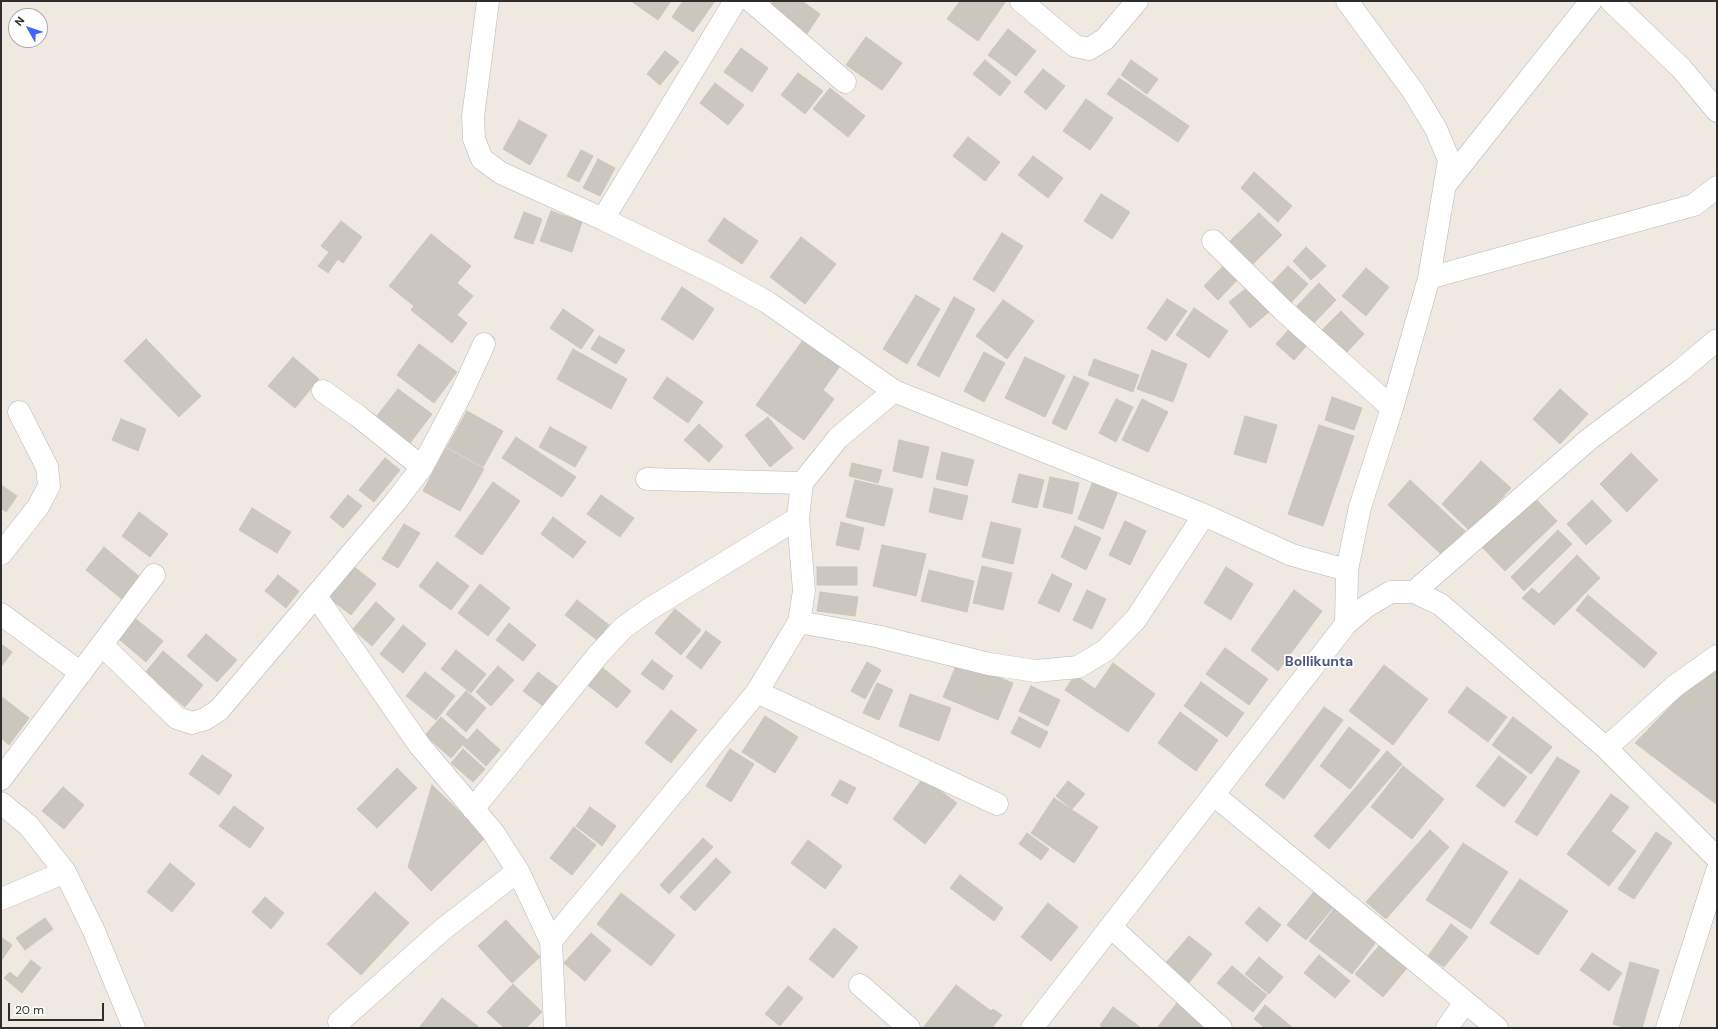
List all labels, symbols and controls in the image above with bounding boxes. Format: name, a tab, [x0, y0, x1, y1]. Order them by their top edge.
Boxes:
north arrow	[8, 8, 48, 48]
text: N	[11, 14, 27, 29]
district label: Bollikunta	[1285, 654, 1353, 670]
scale bar	[10, 995, 106, 1021]
text: 20 m	[15, 1002, 44, 1018]

